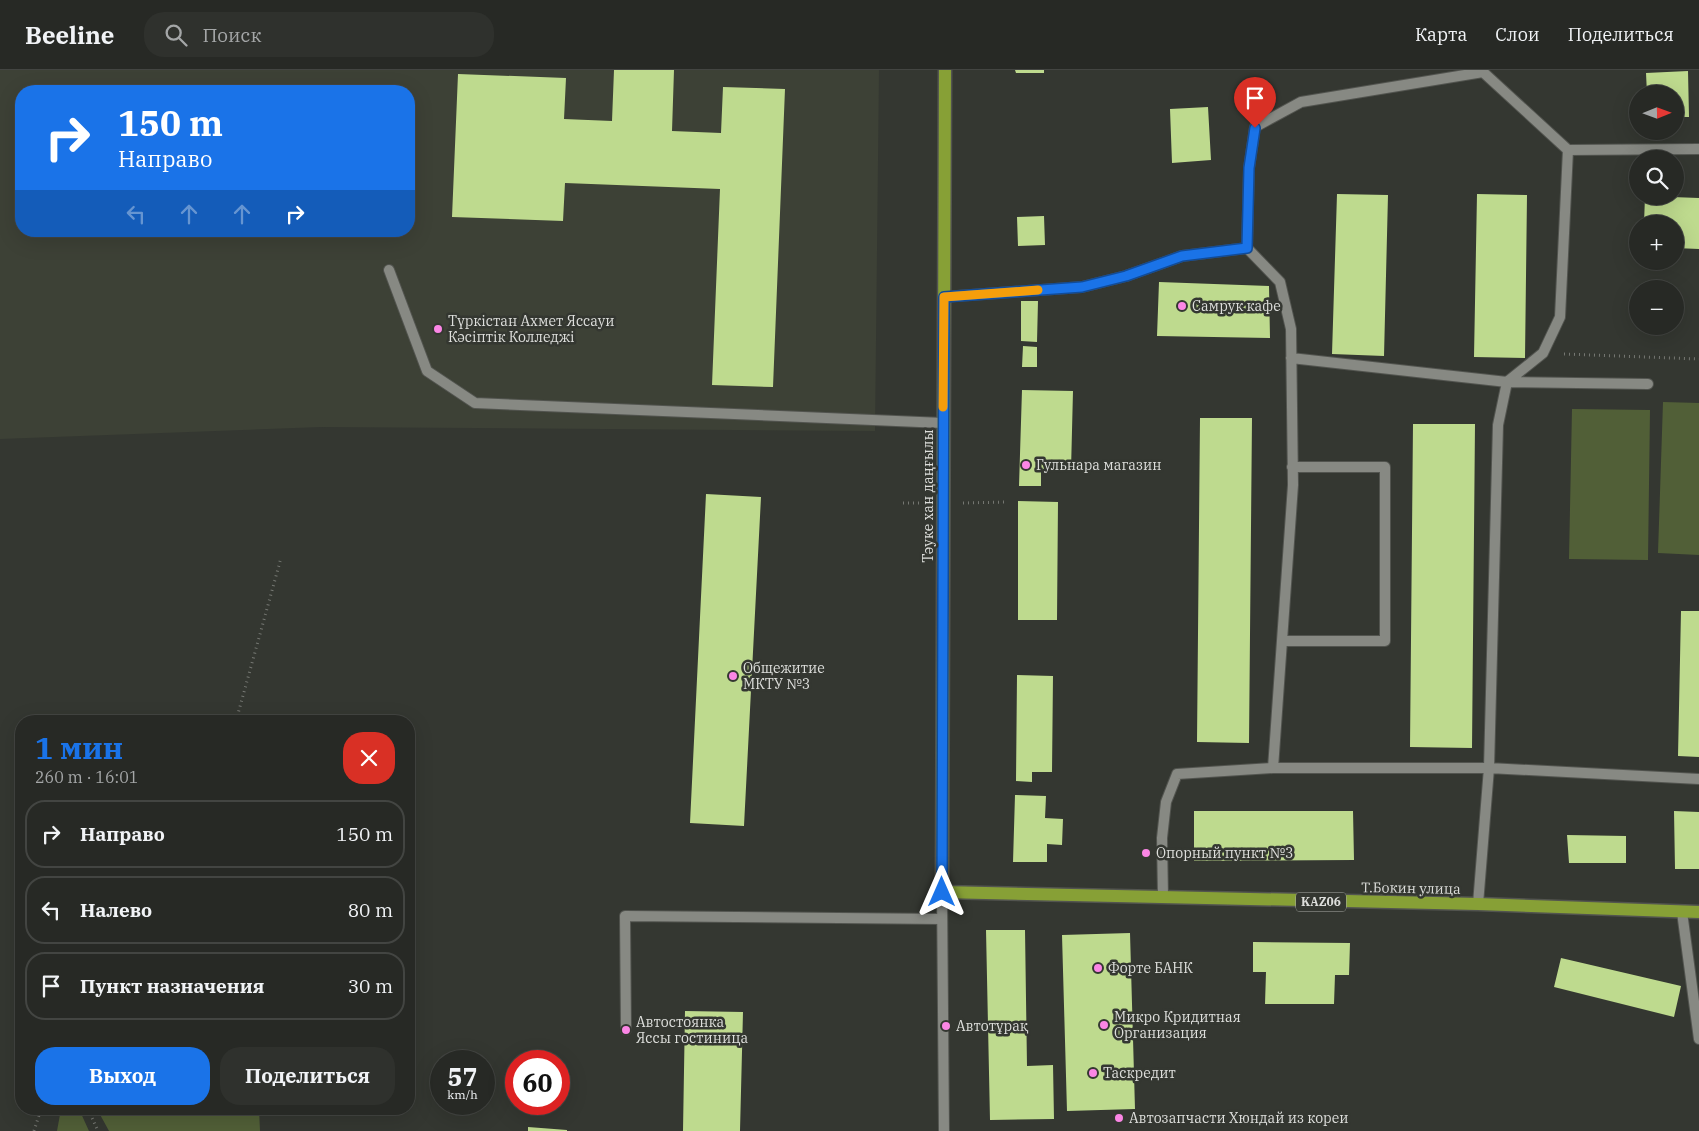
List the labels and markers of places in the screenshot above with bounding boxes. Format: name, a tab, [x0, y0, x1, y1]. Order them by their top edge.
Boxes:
pin	[1234, 77, 1276, 128]
place label: Самрук кафе	[1192, 297, 1281, 315]
marker: Самрук кафе	[1176, 300, 1188, 312]
place label: Түркістан Ахмет Яссауи Кәсіптік Колледжі	[448, 312, 614, 346]
marker: Түркістан Ахмет Яссауи Кәсіптік Колледжі	[432, 323, 444, 335]
place label: Гульнара магазин	[1036, 456, 1161, 474]
marker: Гульнара магазин	[1020, 459, 1032, 471]
place label: Общежитие МКТУ №3	[743, 659, 825, 693]
marker: Общежитие МКТУ №3	[727, 670, 739, 682]
place label: Опорный пункт №3	[1156, 844, 1293, 862]
marker: Опорный пункт №3	[1140, 847, 1152, 859]
place label: Форте БАНК	[1108, 959, 1193, 977]
marker: Форте БАНК	[1092, 962, 1104, 974]
place label: Микро Кридитная Организация	[1114, 1008, 1241, 1042]
place label: Автостоянка Яссы гостиница	[636, 1013, 749, 1047]
place label: Автотұрақ	[956, 1017, 1029, 1035]
marker: Микро Кридитная Организация	[1098, 1019, 1110, 1031]
marker: Автотұрақ	[940, 1020, 952, 1032]
marker: Автостоянка Яссы гостиница	[620, 1024, 632, 1036]
place label: Таскредит	[1103, 1064, 1176, 1082]
marker: Таскредит	[1087, 1067, 1099, 1079]
place label: Автозапчасти Хюндай из кореи	[1129, 1109, 1349, 1127]
marker: Автозапчасти Хюндай из кореи	[1113, 1112, 1125, 1124]

